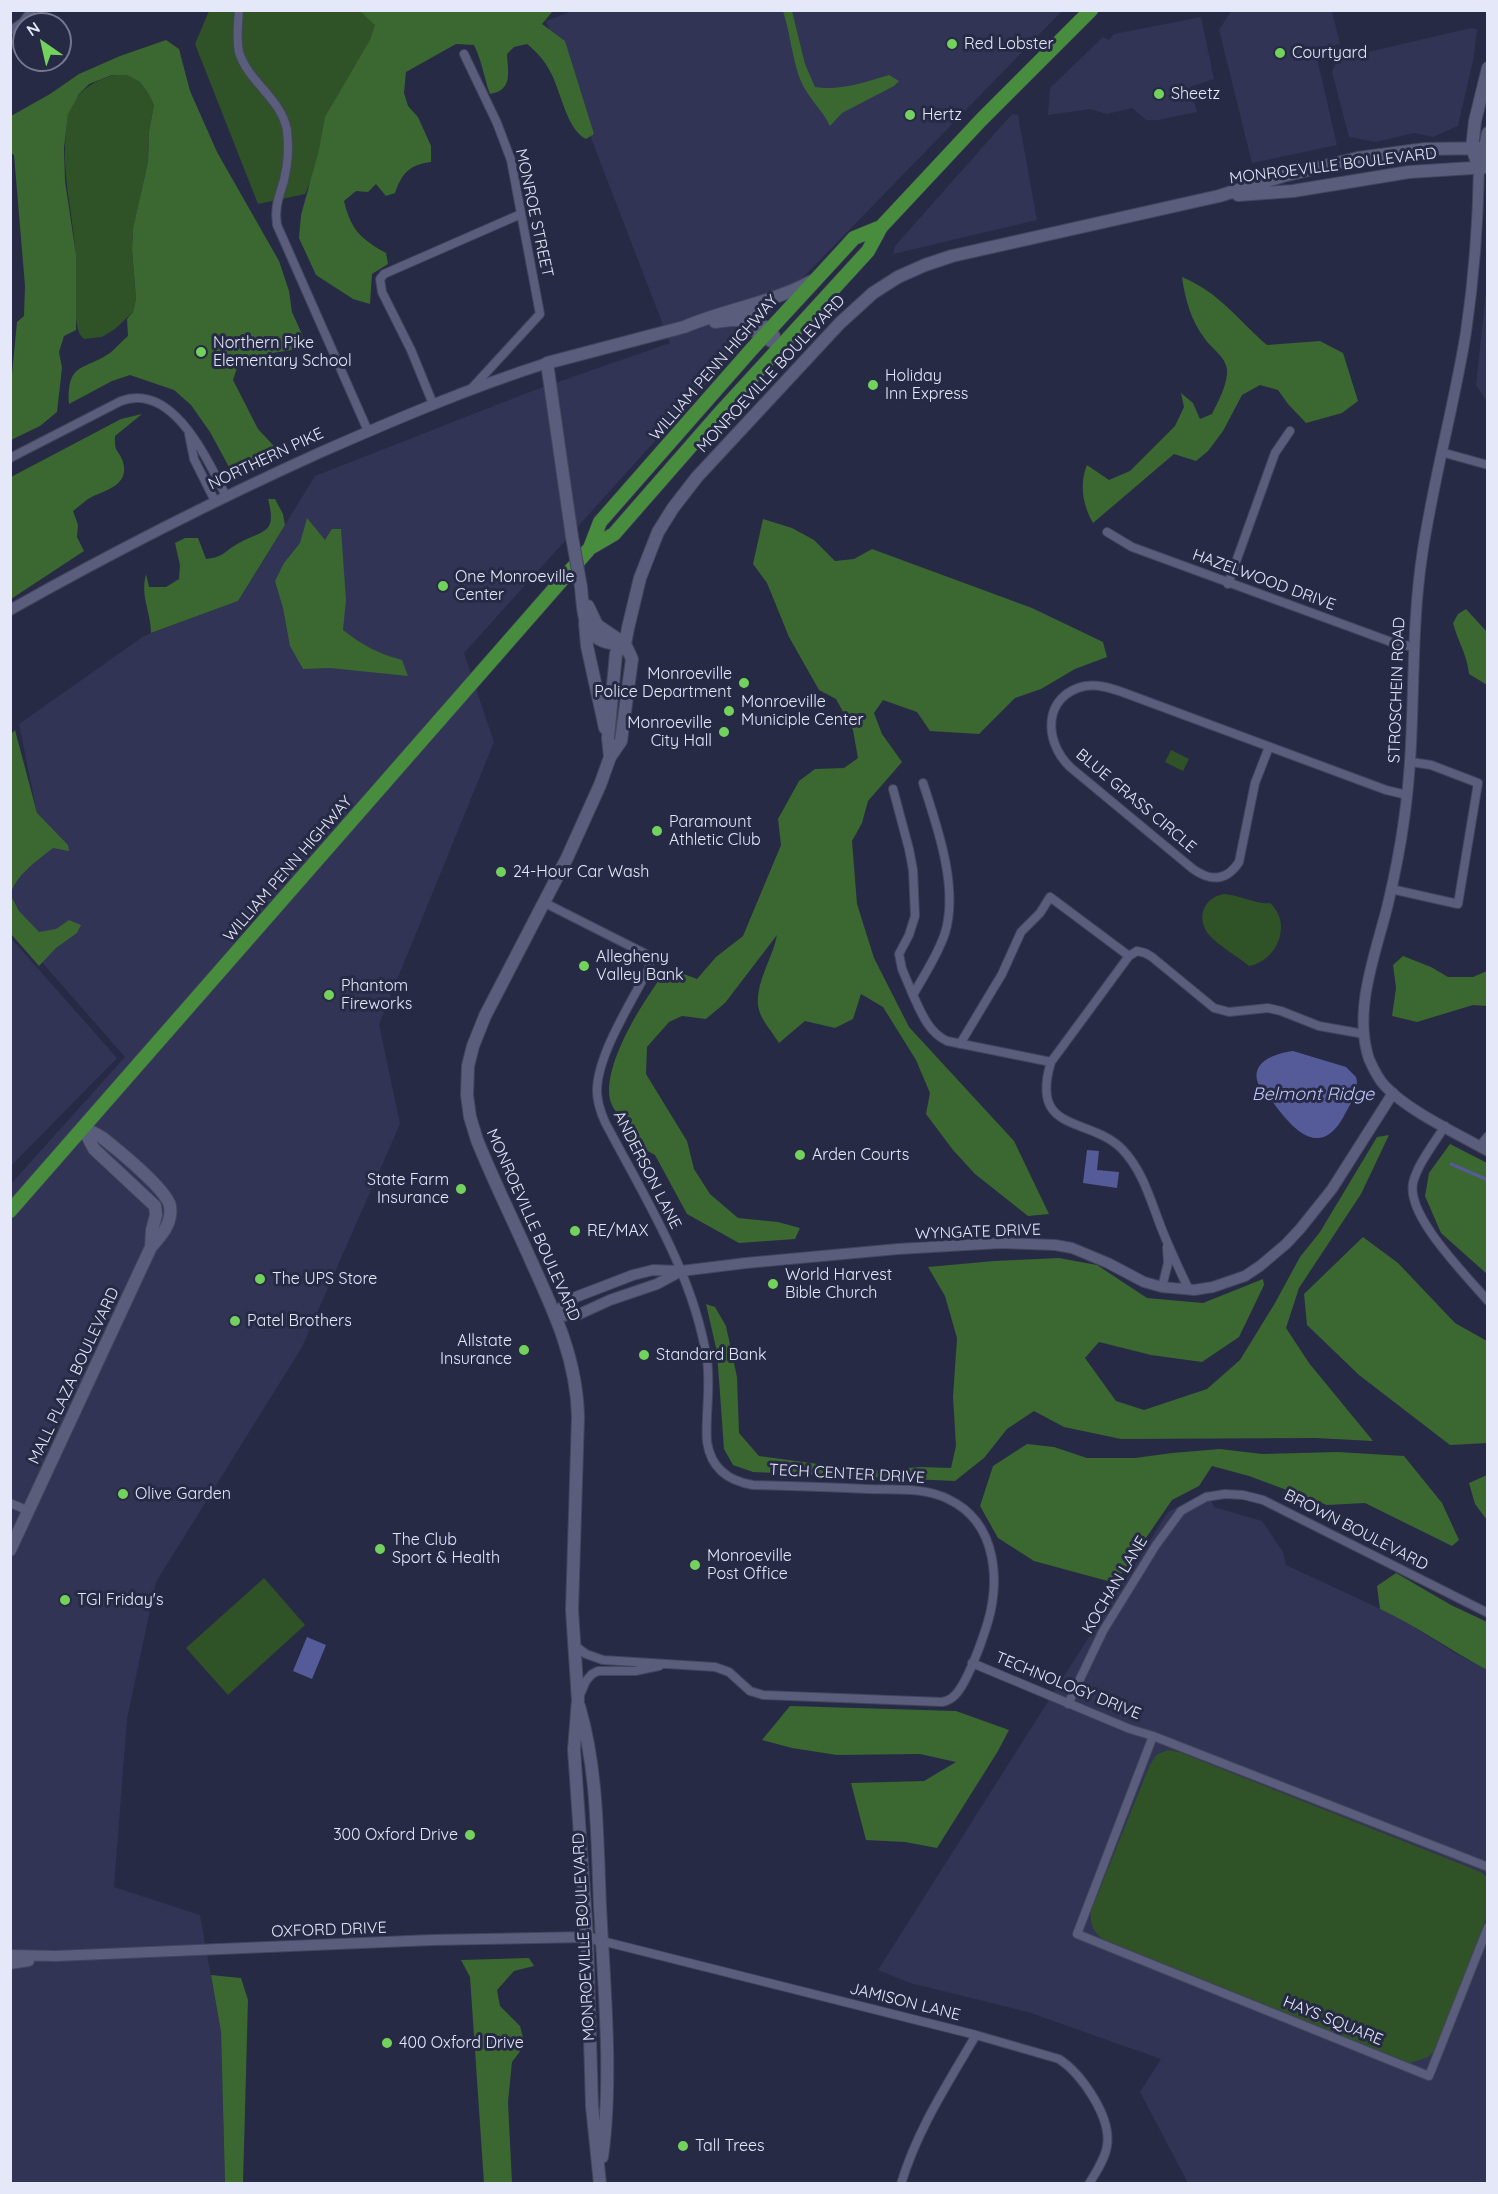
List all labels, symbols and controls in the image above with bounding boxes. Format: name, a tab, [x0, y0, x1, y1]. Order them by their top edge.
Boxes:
north arrow	[12, 12, 72, 72]
text: N	[23, 17, 44, 40]
place label: Red Lobster	[964, 34, 1054, 54]
marker: Red Lobster	[945, 37, 959, 51]
place label: Courtyard	[1292, 43, 1367, 63]
marker: Courtyard	[1273, 46, 1287, 60]
place label: Sheetz	[1171, 84, 1220, 104]
marker: Sheetz	[1152, 87, 1166, 101]
place label: Hertz	[922, 105, 962, 125]
marker: Hertz	[903, 108, 917, 122]
street label: MONROEVILLE BOULEVARD	[1228, 144, 1438, 188]
street label: MONROE STREET	[511, 147, 557, 279]
street label: WILLIAM PENN HIGHWAY	[646, 291, 782, 445]
street label: MONROEVILLE BOULEVARD	[693, 291, 849, 457]
place label: Northern Pike Elementary School	[213, 333, 352, 371]
marker: Northern Pike Elementary School	[194, 345, 208, 359]
place label: Holiday Inn Express	[885, 366, 968, 404]
marker: Holiday Inn Express	[866, 378, 880, 392]
street label: NORTHERN PIKE	[205, 424, 327, 494]
street label: HAZELWOOD DRIVE	[1190, 545, 1338, 615]
place label: One Monroeville Center	[455, 567, 575, 605]
marker: One Monroeville Center	[436, 579, 450, 593]
street label: STROSCHEIN ROAD	[1385, 617, 1409, 763]
place label: Monroeville Police Department	[594, 664, 732, 702]
marker: Monroeville Police Department	[737, 676, 751, 690]
place label: Monroeville Municiple Center	[741, 692, 864, 730]
marker: Monroeville Municiple Center	[722, 704, 736, 718]
place label: Monroeville City Hall	[627, 713, 712, 751]
marker: Monroeville City Hall	[717, 725, 731, 739]
street label: BLUE GRASS CIRCLE	[1072, 745, 1200, 857]
street label: WILLIAM PENN HIGHWAY	[220, 792, 356, 946]
place label: Paramount Athletic Club	[669, 812, 761, 850]
marker: Paramount Athletic Club	[650, 824, 664, 838]
place label: 24-Hour Car Wash	[513, 862, 649, 882]
marker: 24-Hour Car Wash	[494, 865, 508, 879]
place label: Allegheny Valley Bank	[596, 947, 684, 985]
marker: Allegheny Valley Bank	[577, 959, 591, 973]
place label: Phantom Fireworks	[341, 976, 412, 1014]
marker: Phantom Fireworks	[322, 988, 336, 1002]
water label: Belmont Ridge	[1252, 1084, 1374, 1106]
street label: ANDERSON LANE	[609, 1108, 685, 1232]
street label: MONROEVILLE BOULEVARD	[482, 1126, 584, 1324]
place label: Arden Courts	[812, 1145, 909, 1165]
marker: Arden Courts	[793, 1148, 807, 1162]
place label: State Farm Insurance	[367, 1170, 449, 1208]
marker: State Farm Insurance	[454, 1182, 468, 1196]
street label: WYNGATE DRIVE	[915, 1220, 1041, 1244]
place label: RE/MAX	[587, 1221, 648, 1241]
marker: RE/MAX	[568, 1224, 582, 1238]
place label: World Harvest Bible Church	[785, 1265, 892, 1303]
place label: The UPS Store	[272, 1269, 377, 1289]
marker: The UPS Store	[253, 1272, 267, 1286]
marker: World Harvest Bible Church	[766, 1277, 780, 1291]
street label: MALL PLAZA BOULEVARD	[25, 1285, 123, 1467]
place label: Patel Brothers	[247, 1311, 352, 1331]
marker: Patel Brothers	[228, 1314, 242, 1328]
place label: Allstate Insurance	[440, 1331, 512, 1369]
marker: Allstate Insurance	[517, 1343, 531, 1357]
place label: Standard Bank	[656, 1345, 767, 1365]
marker: Standard Bank	[637, 1348, 651, 1362]
street label: TECH CENTER DRIVE	[769, 1460, 925, 1488]
place label: Olive Garden	[135, 1484, 231, 1504]
street label: BROWN BOULEVARD	[1281, 1485, 1431, 1575]
marker: Olive Garden	[116, 1487, 130, 1501]
place label: The Club Sport & Health	[392, 1530, 500, 1568]
street label: KOCHAN LANE	[1078, 1533, 1152, 1637]
marker: The Club Sport & Health	[373, 1542, 387, 1556]
place label: Monroeville Post Office	[707, 1546, 792, 1584]
marker: Monroeville Post Office	[688, 1558, 702, 1572]
place label: TGI Friday's	[77, 1590, 163, 1610]
marker: TGI Friday's	[58, 1593, 72, 1607]
street label: TECHNOLOGY DRIVE	[992, 1648, 1144, 1724]
place label: 300 Oxford Drive	[333, 1825, 458, 1845]
marker: 300 Oxford Drive	[463, 1828, 477, 1842]
street label: MONROEVILLE BOULEVARD	[569, 1832, 599, 2042]
street label: OXFORD DRIVE	[271, 1918, 387, 1942]
street label: JAMISON LANE	[848, 1979, 962, 2025]
street label: HAYS SQUARE	[1280, 1992, 1386, 2050]
place label: 400 Oxford Drive	[399, 2033, 524, 2053]
marker: 400 Oxford Drive	[380, 2036, 394, 2050]
place label: Tall Trees	[695, 2136, 765, 2156]
marker: Tall Trees	[676, 2139, 690, 2153]

